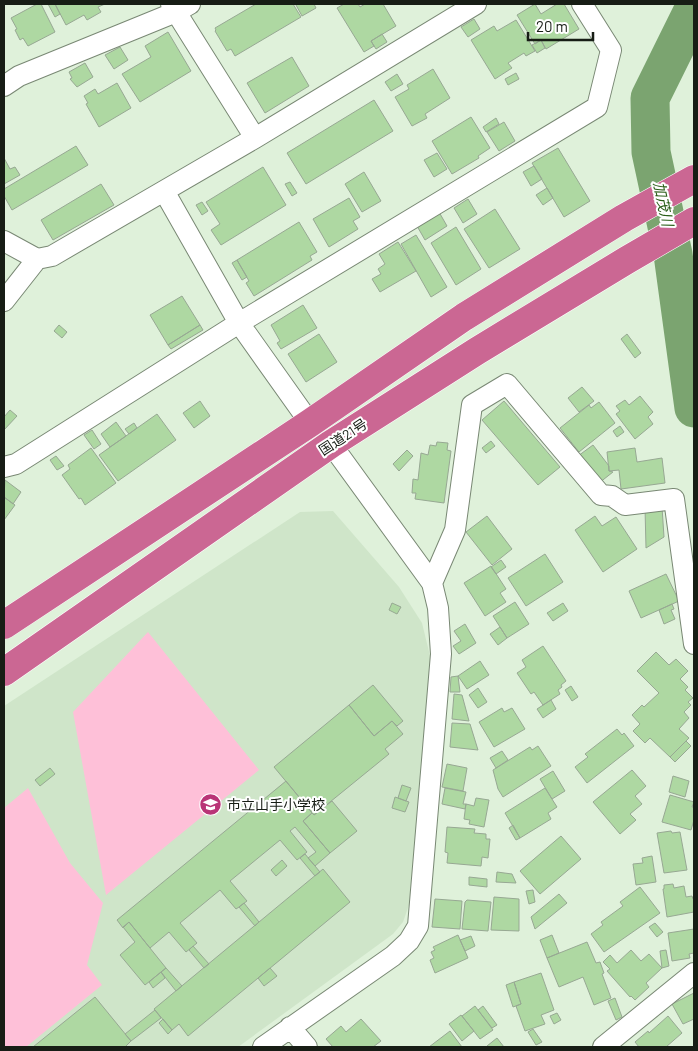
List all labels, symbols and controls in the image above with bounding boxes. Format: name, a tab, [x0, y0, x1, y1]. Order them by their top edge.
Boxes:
scale bar	[528, 10, 593, 42]
text: 20 m	[536, 17, 568, 35]
water label: 加茂川	[650, 180, 678, 230]
street label: 国道21号	[315, 415, 370, 458]
school or university icon: 市立山手小学校	[199, 793, 223, 817]
place label: 市立山手小学校	[227, 796, 325, 813]

